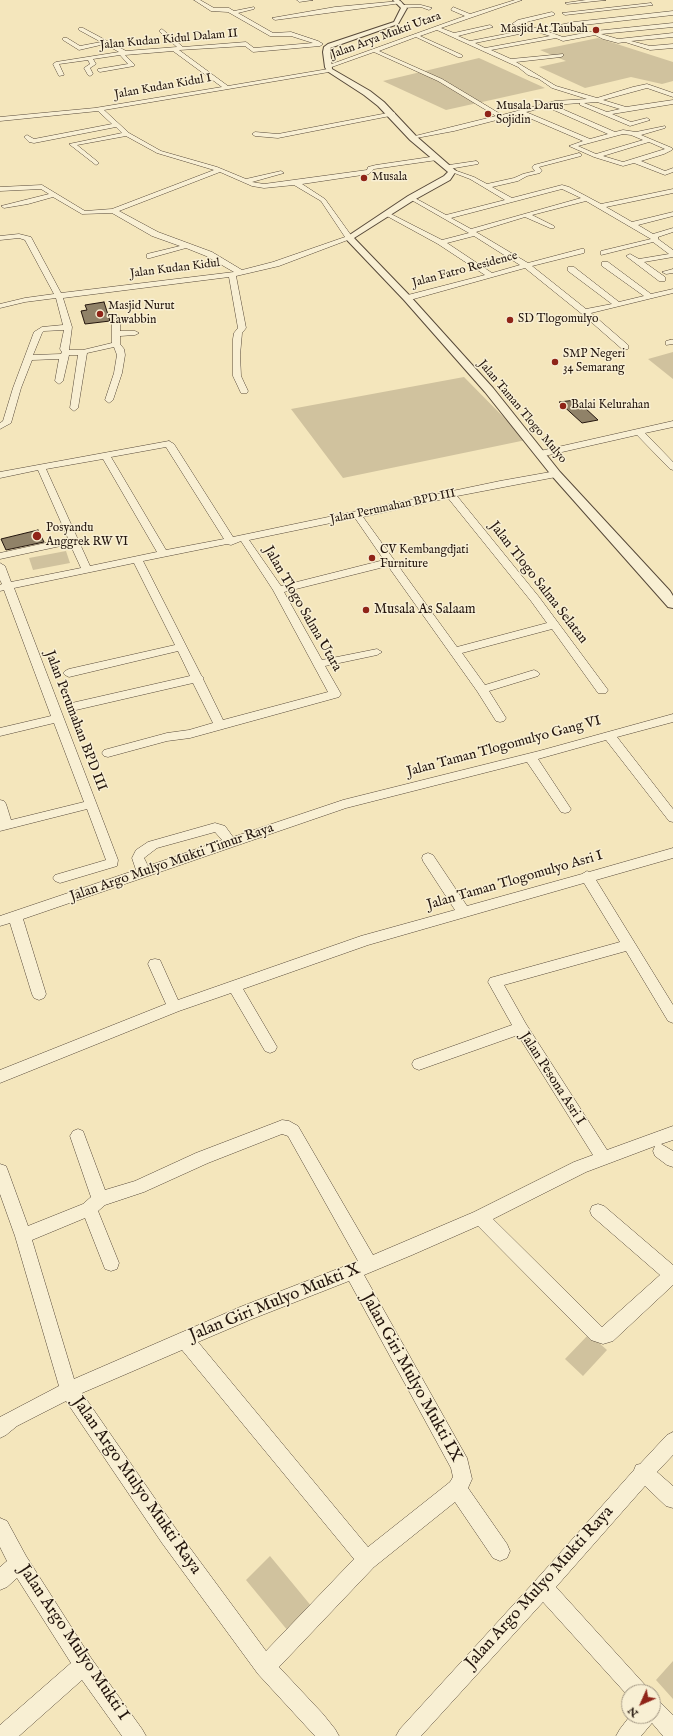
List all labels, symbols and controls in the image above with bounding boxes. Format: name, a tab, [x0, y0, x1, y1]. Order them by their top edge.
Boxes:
street label: Jalan Arya Mukti Utara	[329, 9, 443, 63]
place label: Masjid At Taubah	[500, 23, 588, 37]
marker: Masjid At Taubah	[591, 25, 601, 35]
street label: Jalan Kudan Kidul Dalam II	[99, 27, 239, 53]
street label: Jalan Kudan Kidul I	[113, 71, 213, 103]
place label: Musala Darus Sojidin	[496, 100, 564, 128]
marker: Musala Darus Sojidin	[483, 109, 493, 119]
place label: Musala	[372, 171, 407, 185]
marker: Musala	[359, 173, 369, 183]
street label: Jalan Fatro Residence	[411, 249, 519, 291]
street label: Jalan Kudan Kidul	[129, 256, 221, 282]
place label: Masjid Nurut Tawabbin	[108, 300, 175, 328]
marker: Masjid Nurut Tawabbin	[95, 309, 105, 319]
place label: SD Tlogomulyo	[518, 313, 598, 327]
marker: SD Tlogomulyo	[505, 315, 515, 325]
place label: SMP Negeri 34 Semarang	[563, 348, 625, 376]
street label: Jalan Taman Tlogo Mulyo	[475, 357, 569, 467]
marker: SMP Negeri 34 Semarang	[550, 357, 560, 367]
place label: Balai Kelurahan	[571, 399, 650, 413]
marker: Balai Kelurahan	[558, 401, 568, 411]
street label: Jalan Perumahan BPD III	[329, 487, 457, 527]
street label: Jalan Tlogo Salma Selatan	[485, 519, 591, 647]
place label: Posyandu Anggrek RW VI	[46, 522, 128, 550]
marker: Posyandu Anggrek RW VI	[31, 530, 43, 542]
street label: Jalan Tlogo Salma Utara	[259, 543, 345, 675]
place label: CV Kembangdjati Furniture	[380, 544, 469, 572]
marker: CV Kembangdjati Furniture	[367, 553, 377, 563]
place label: Musala As Salaam	[374, 602, 476, 618]
marker: Musala As Salaam	[361, 605, 371, 615]
street label: Jalan Perumahan BPD III	[40, 648, 110, 794]
street label: Jalan Taman Tlogomulyo Gang VI	[405, 713, 603, 781]
street label: Jalan Argo Mulyo Mukti Timur Raya	[68, 820, 276, 906]
street label: Jalan Taman Tlogomulyo Asri I	[425, 848, 605, 914]
street label: Jalan Pesona Asri I	[516, 1029, 588, 1129]
street label: Jalan Giri Mulyo Mukti X	[186, 1259, 364, 1347]
street label: Jalan Giri Mulyo Mukti IX	[356, 1290, 466, 1466]
street label: Jalan Argo Mulyo Mukti Raya	[67, 1393, 205, 1579]
street label: Jalan Argo Mulyo Mukti Raya	[462, 1502, 618, 1674]
street label: Jalan Argo Mulyo Mukti I	[13, 1561, 133, 1725]
north arrow	[621, 1684, 661, 1724]
text: N	[625, 1703, 642, 1720]

